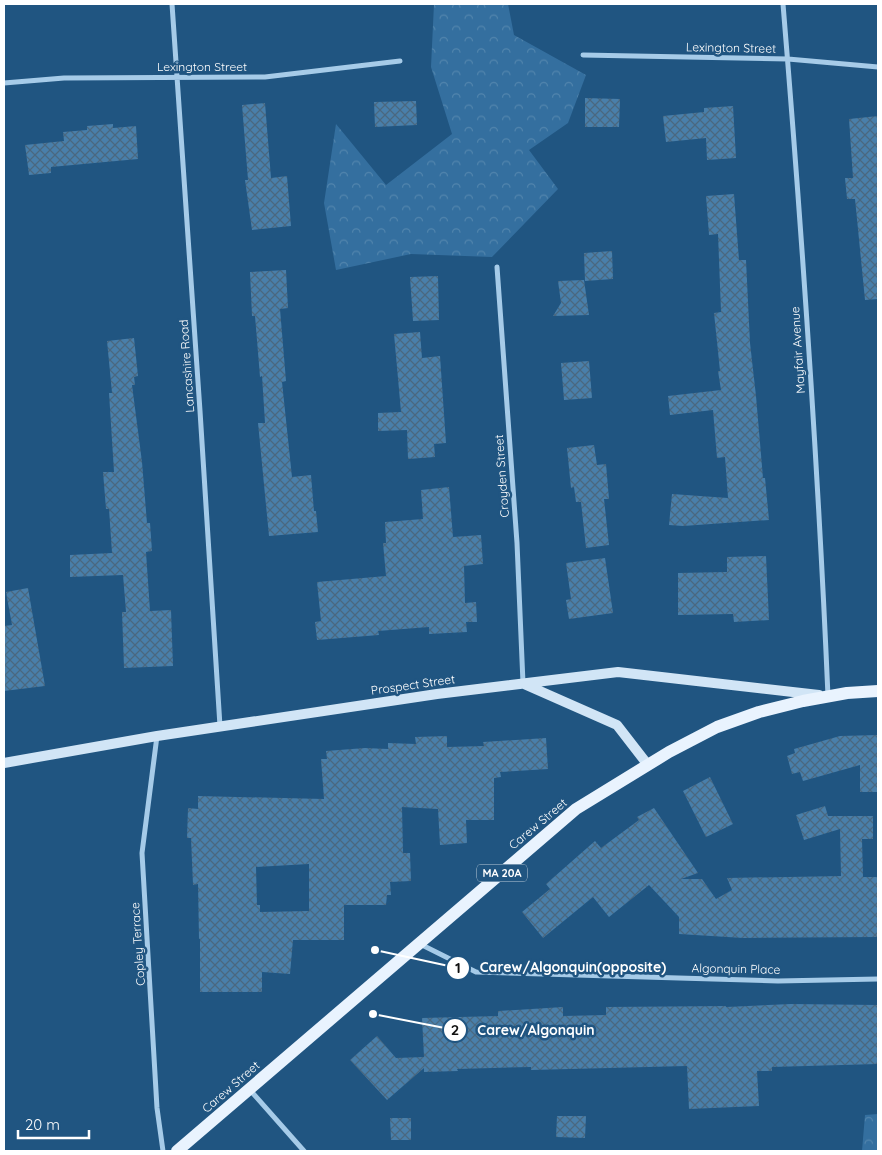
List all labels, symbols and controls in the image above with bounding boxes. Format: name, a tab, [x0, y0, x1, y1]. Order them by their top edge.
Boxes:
street label: Lexington Street	[686, 39, 776, 56]
street label: Lexington Street	[157, 59, 247, 74]
street label: Mayfair Avenue	[787, 306, 808, 394]
street label: Lancashire Road	[176, 319, 197, 413]
street label: Croyden Street	[491, 434, 512, 518]
street label: Prospect Street	[370, 671, 456, 698]
street label: Carew Street	[506, 795, 570, 852]
road number: MA 20A	[477, 864, 527, 881]
street label: Copley Terrace	[127, 902, 148, 986]
callout: Carew/Algonquin(opposite)	[445, 953, 676, 982]
text: 1	[455, 958, 461, 977]
text: Carew/Algonquin(opposite)	[480, 958, 666, 976]
street label: Algonquin Place	[691, 960, 781, 977]
callout: Carew/Algonquin	[442, 1015, 604, 1044]
text: 2	[451, 1020, 459, 1039]
text: Carew/Algonquin	[477, 1021, 595, 1039]
street label: Carew Street	[199, 1058, 263, 1116]
scale bar	[18, 1108, 89, 1140]
text: 20 m	[25, 1115, 60, 1134]

